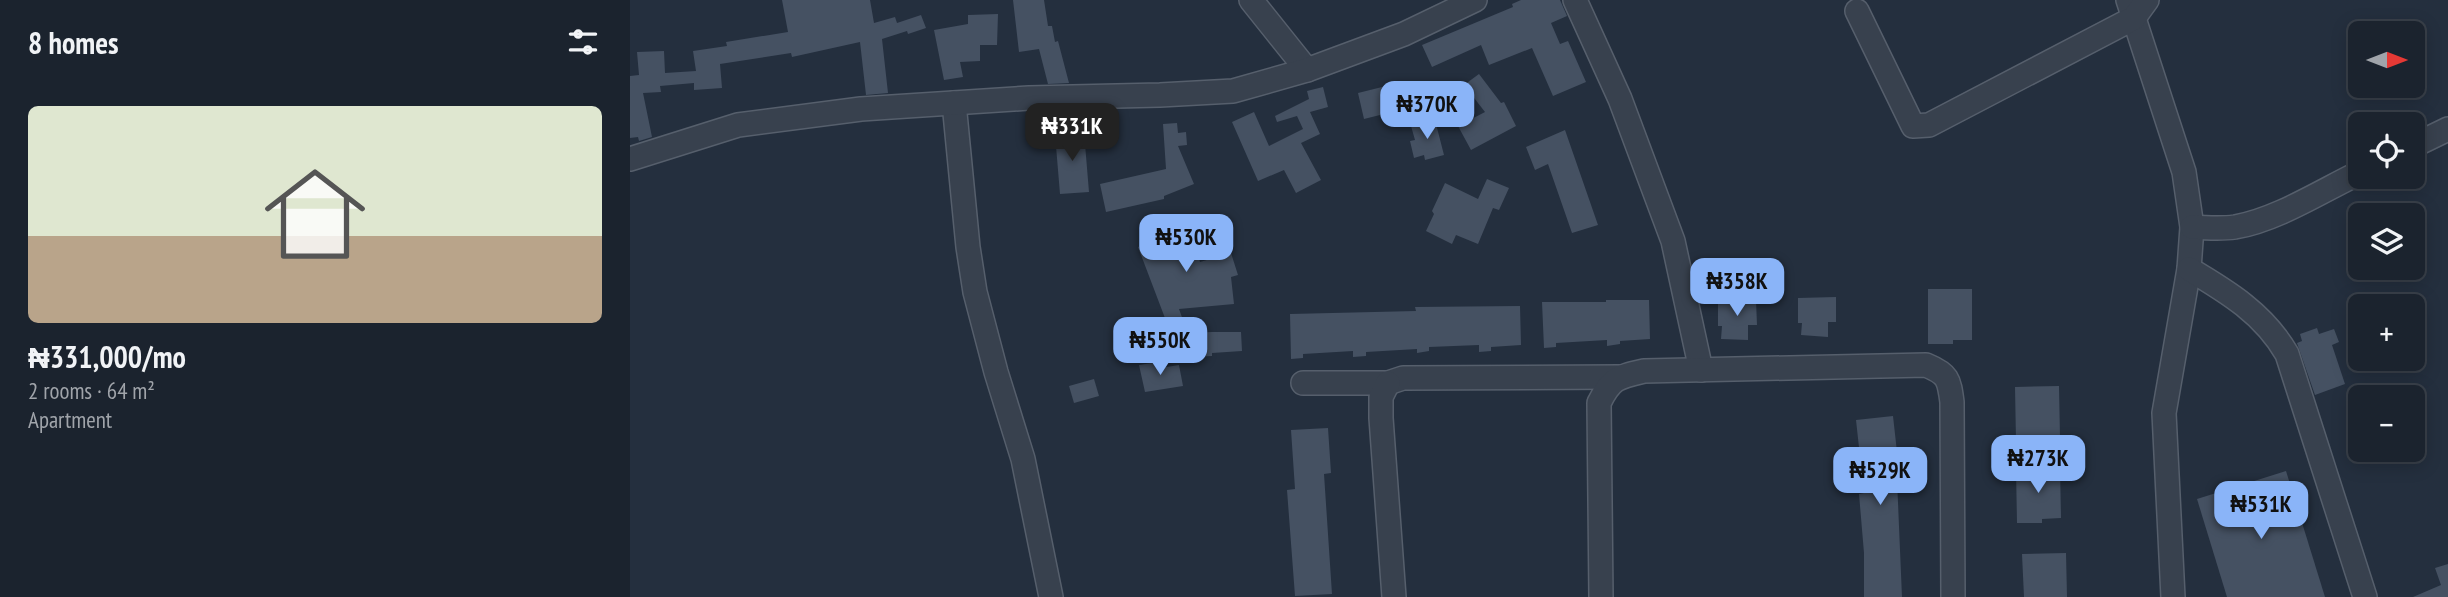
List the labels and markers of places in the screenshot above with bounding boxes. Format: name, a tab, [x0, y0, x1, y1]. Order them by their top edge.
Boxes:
pin: ₦370K	[1378, 82, 1476, 141]
pin: ₦331K	[1023, 104, 1121, 163]
pin: ₦530K	[1137, 215, 1235, 274]
pin: ₦358K	[1688, 258, 1786, 318]
pin: ₦550K	[1111, 318, 1209, 377]
pin: ₦273K	[1989, 435, 2087, 495]
pin: ₦529K	[1831, 448, 1929, 507]
pin: ₦531K	[2212, 482, 2310, 541]

